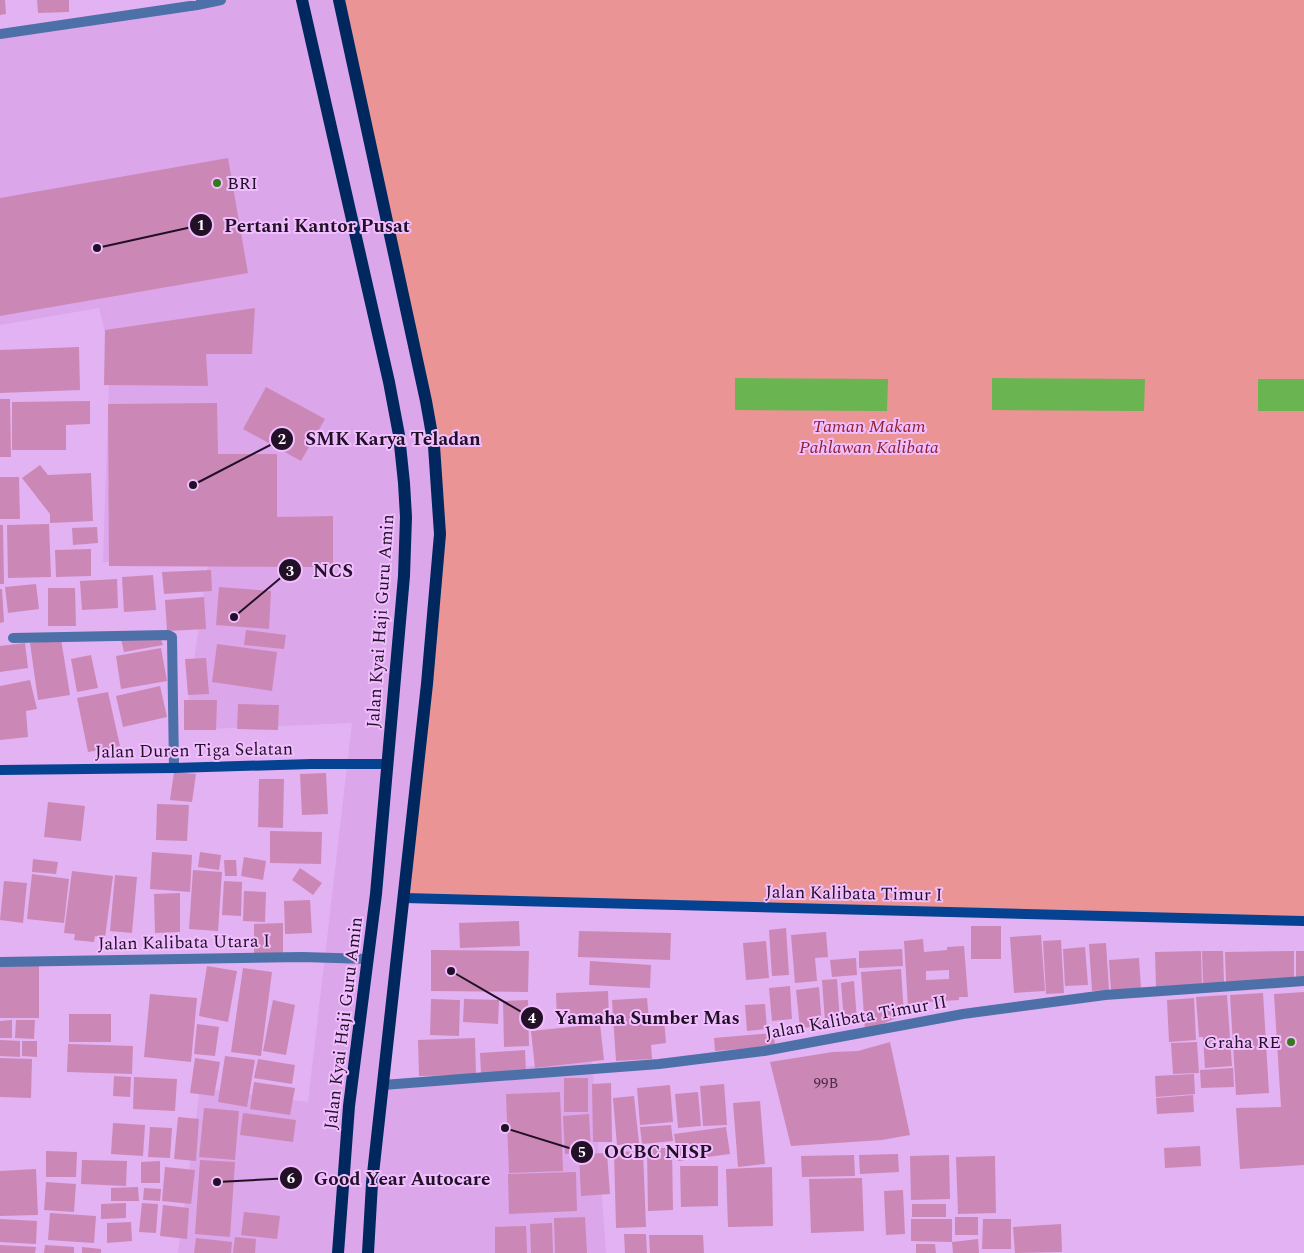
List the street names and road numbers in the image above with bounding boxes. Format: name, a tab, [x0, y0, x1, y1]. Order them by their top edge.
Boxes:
street label: Jalan Kyai Haji Guru Amin	[360, 513, 401, 729]
street label: Jalan Duren Tiga Selatan	[95, 735, 293, 766]
street label: Jalan Kalibata Timur I	[765, 878, 943, 909]
street label: Jalan Kyai Haji Guru Amin	[317, 915, 370, 1131]
street label: Jalan Kalibata Utara I	[98, 927, 270, 958]
street label: Jalan Kalibata Timur II	[763, 988, 949, 1047]

